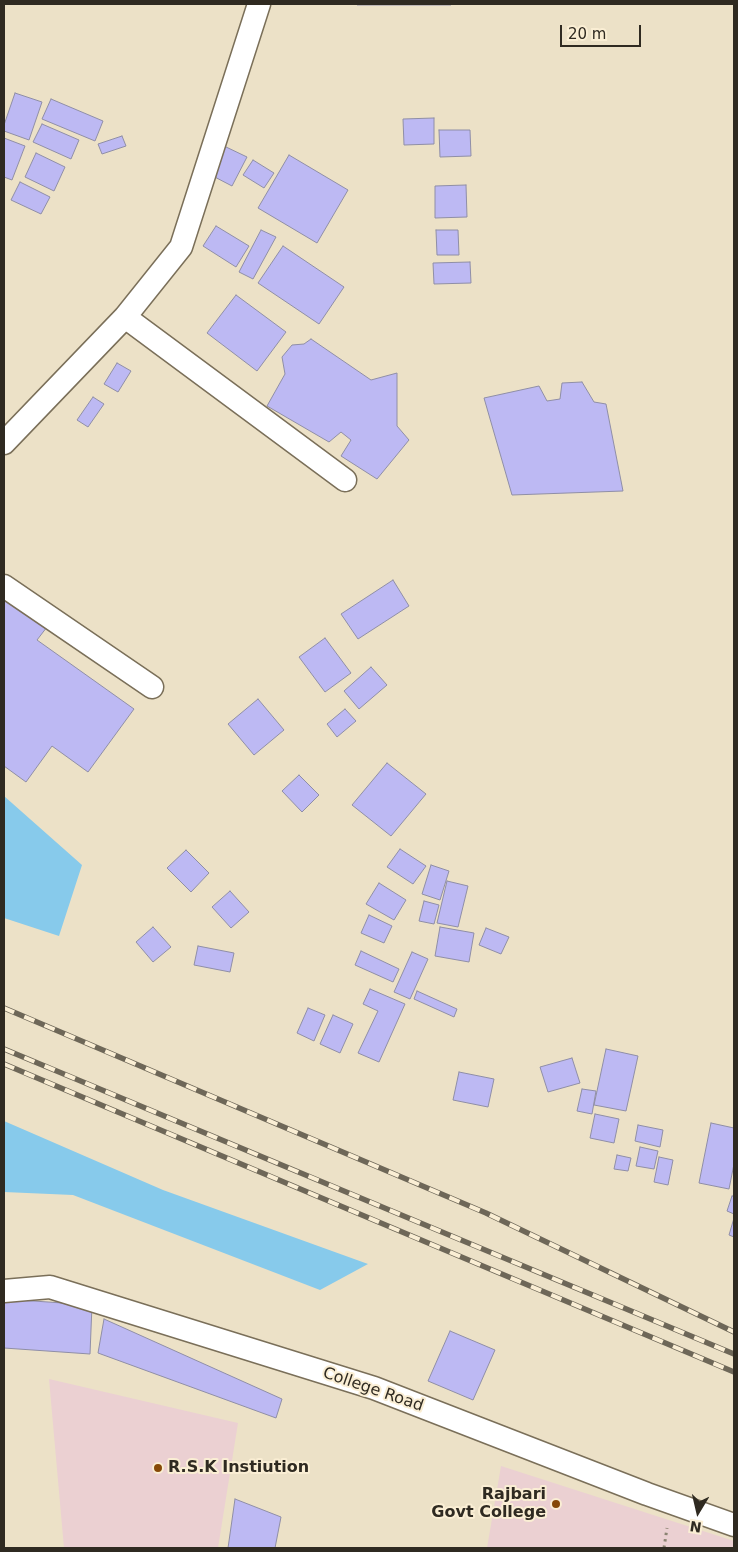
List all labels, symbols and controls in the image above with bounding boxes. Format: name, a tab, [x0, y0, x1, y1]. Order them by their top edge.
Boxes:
scale bar	[563, 15, 644, 47]
text: 20 m	[568, 25, 606, 43]
street label: College Road	[320, 1364, 426, 1416]
place label: R.S.K Instiution	[168, 1458, 309, 1478]
marker: R.S.K Instiution	[152, 1462, 164, 1474]
place label: Rajbari Govt College	[431, 1485, 546, 1523]
north arrow	[673, 1487, 723, 1537]
marker: Rajbari Govt College	[550, 1498, 562, 1510]
text: N	[689, 1518, 703, 1536]

